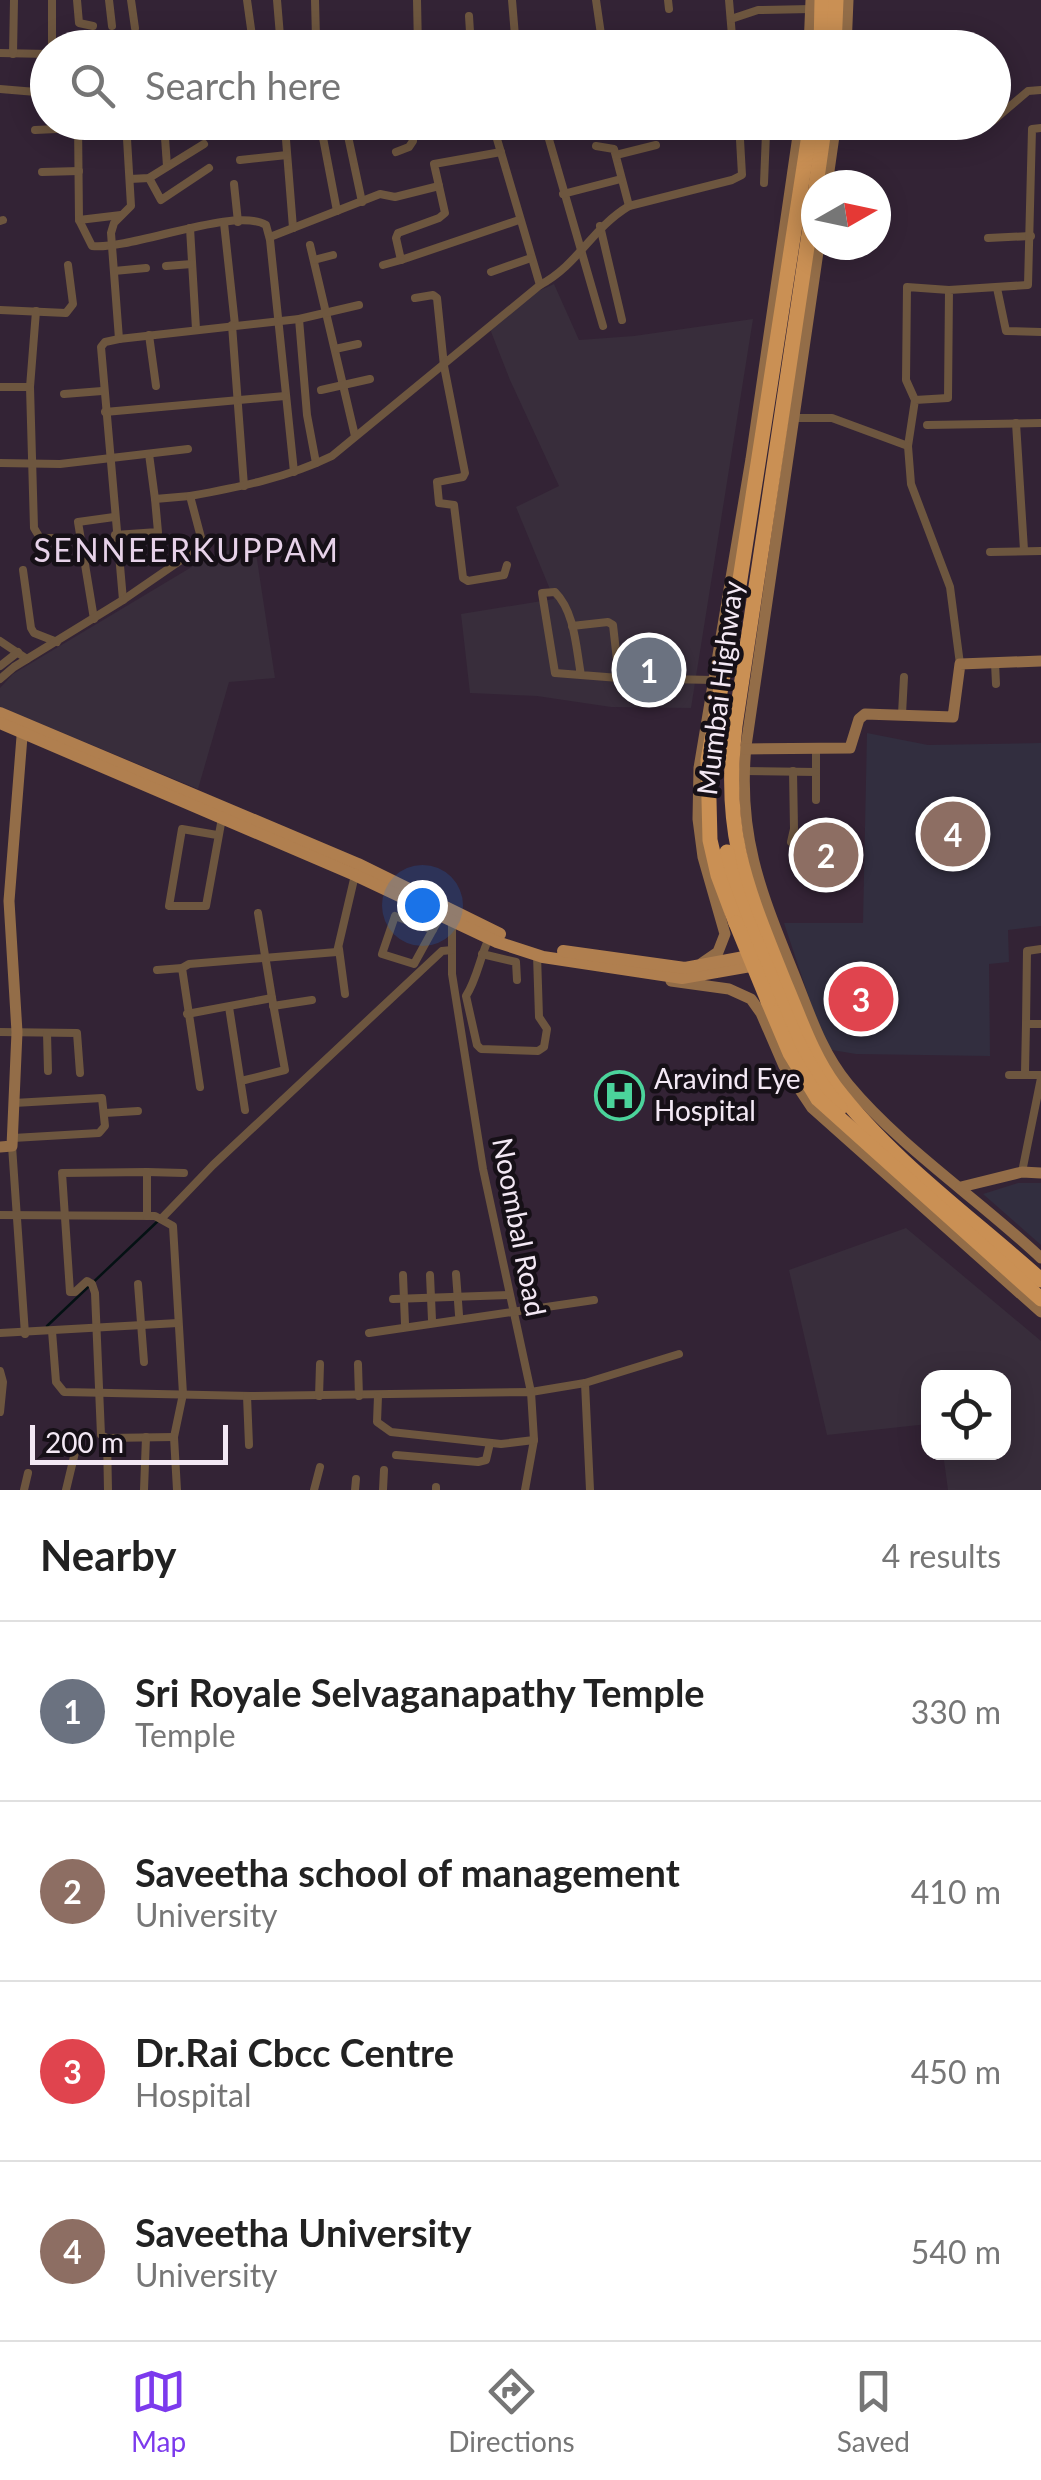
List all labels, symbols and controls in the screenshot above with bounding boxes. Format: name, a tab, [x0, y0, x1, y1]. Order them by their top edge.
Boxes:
search box	[30, 30, 1011, 140]
icon: search	[65, 58, 120, 113]
text: Search here	[145, 62, 341, 108]
north arrow	[801, 170, 891, 260]
district label: SENNEERKUPPAM	[33, 530, 341, 569]
street label: Mumbai Highway	[689, 578, 749, 797]
pin: 1	[616, 632, 682, 708]
pin: 4	[920, 796, 986, 872]
pin: 2	[794, 818, 858, 892]
your location	[397, 880, 448, 931]
pin: 3	[828, 962, 894, 1036]
place label: Aravind Eye Hospital	[654, 1061, 801, 1127]
hospital icon: Aravind Eye Hospital	[593, 1069, 645, 1121]
street label: Noombal Road	[486, 1135, 554, 1319]
map controls	[921, 1370, 1011, 1460]
button: locate	[921, 1370, 1011, 1460]
scale bar	[30, 1420, 228, 1464]
text: 200 m	[45, 1425, 124, 1459]
text: Nearby	[40, 1530, 177, 1580]
text: 4 results	[882, 1536, 1001, 1575]
text: Sri Royale Selvaganapathy Temple	[135, 1669, 705, 1715]
text: 1	[63, 1692, 82, 1731]
text: 330 m	[911, 1692, 1001, 1731]
text: Temple	[135, 1715, 236, 1754]
text: Saveetha school of management	[135, 1849, 680, 1895]
text: 2	[63, 1872, 82, 1911]
text: 410 m	[911, 1872, 1001, 1911]
text: University	[135, 1895, 278, 1934]
text: Dr.Rai Cbcc Centre	[135, 2029, 454, 2075]
text: 3	[63, 2052, 82, 2091]
text: 450 m	[911, 2052, 1001, 2091]
text: Hospital	[135, 2075, 251, 2114]
text: Saveetha University	[135, 2209, 471, 2255]
text: 4	[63, 2232, 82, 2271]
text: 540 m	[911, 2232, 1001, 2271]
text: University	[135, 2255, 278, 2294]
tab: Map	[131, 2364, 186, 2458]
tab: Directions	[448, 2364, 575, 2458]
tab: Saved	[837, 2364, 910, 2458]

